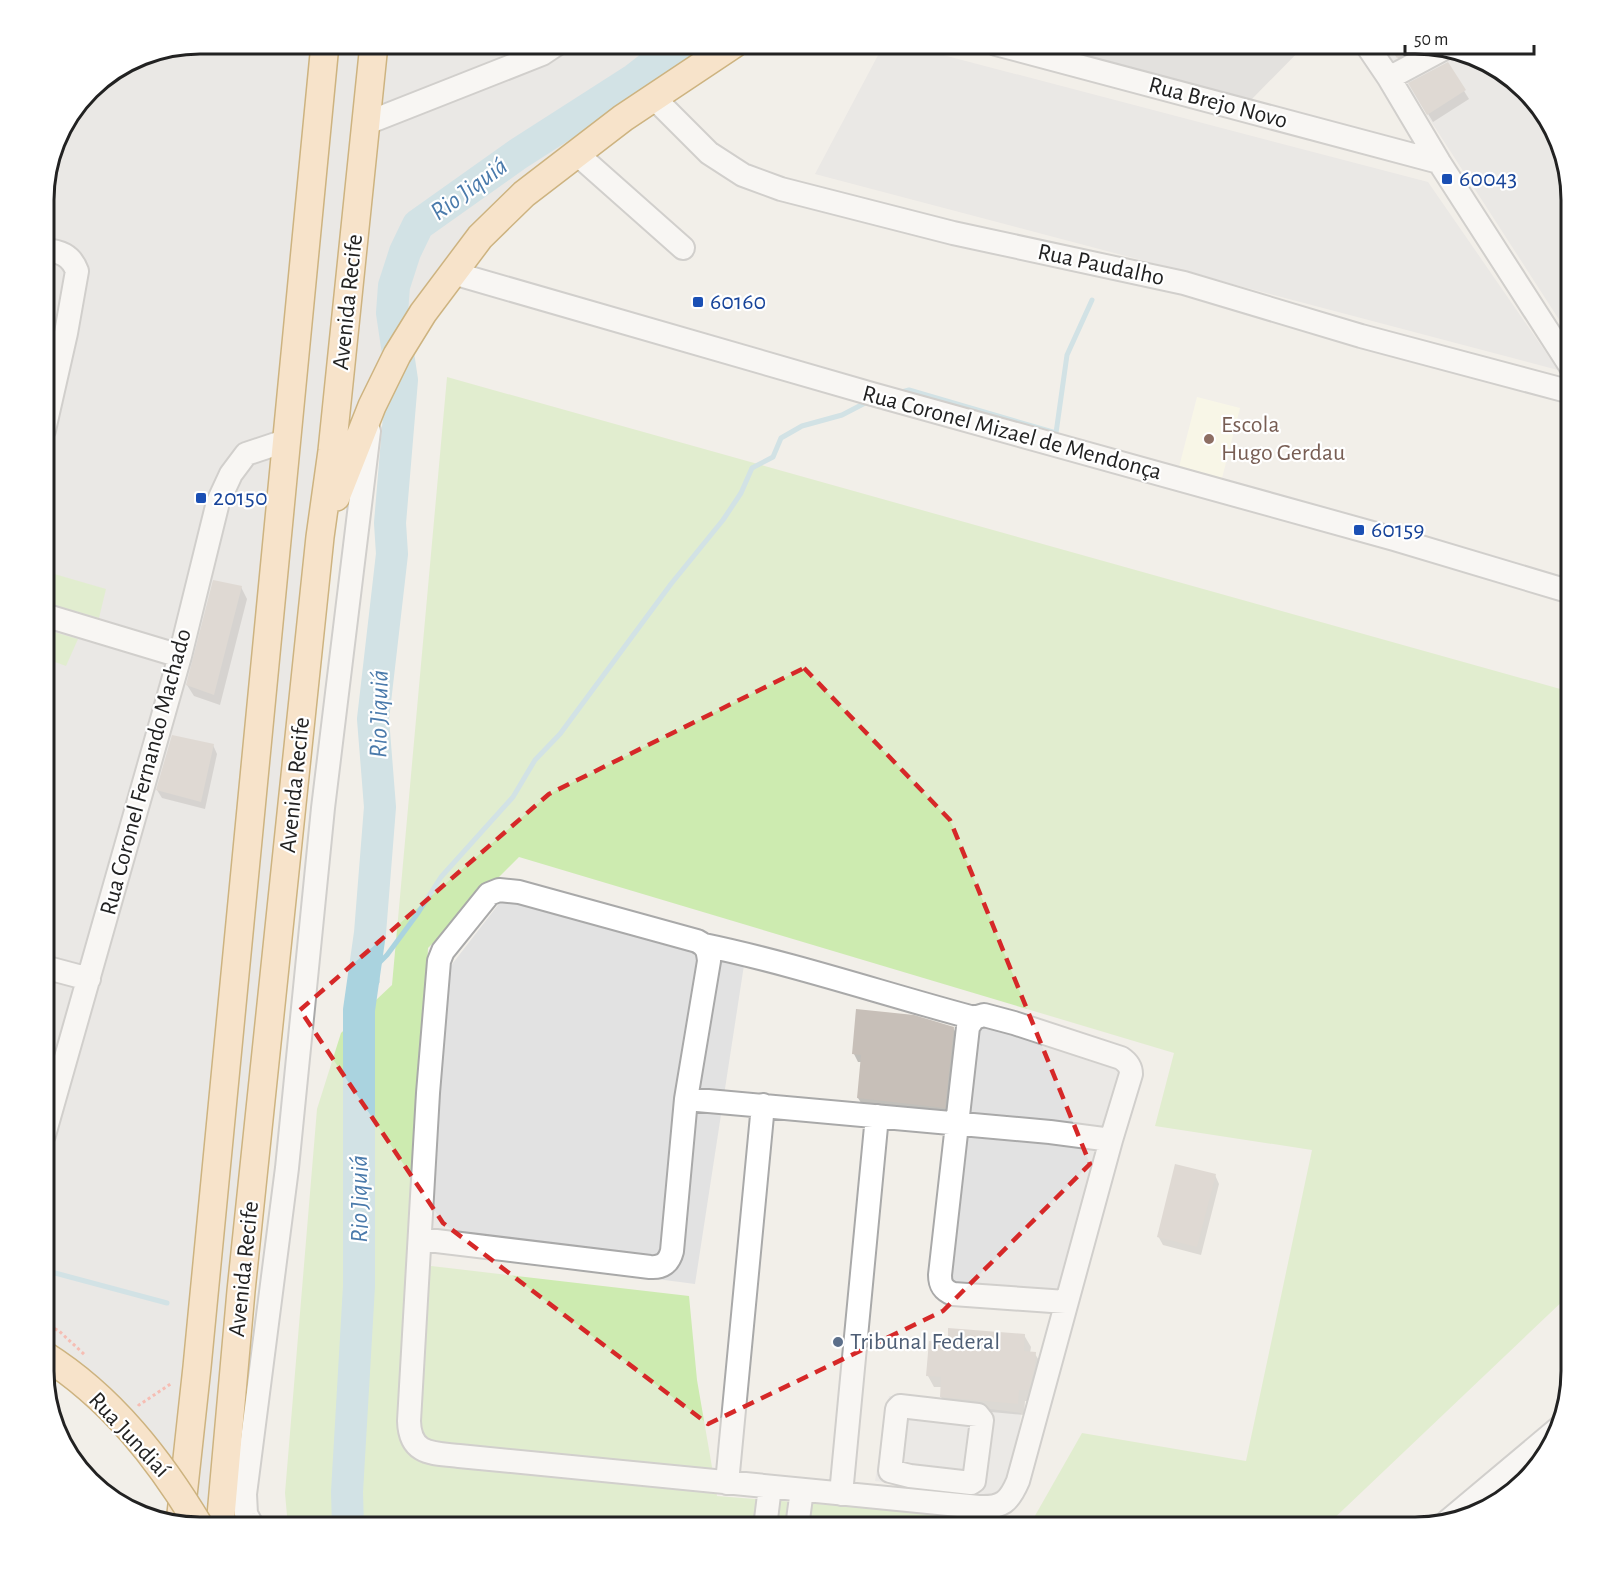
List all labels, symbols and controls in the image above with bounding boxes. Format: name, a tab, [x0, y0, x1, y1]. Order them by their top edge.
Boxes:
scale bar	[1405, 18, 1534, 56]
text: 50 m	[1414, 31, 1448, 49]
street label: Rua Brejo Novo	[1146, 73, 1290, 133]
water label: Rio Jiquiá	[426, 153, 512, 225]
place label: 60043	[1459, 167, 1517, 191]
marker: 60043	[1440, 172, 1454, 186]
street label: Avenida Recife	[329, 233, 367, 371]
street label: Rua Paudalho	[1035, 240, 1167, 290]
place label: 60160	[710, 290, 766, 314]
marker: 60160	[691, 295, 705, 309]
street label: Rua Coronel Mizael de Mendonça	[860, 381, 1164, 485]
place label: Escola Hugo Gerdau	[1221, 413, 1345, 465]
marker: Escola Hugo Gerdau	[1202, 432, 1216, 446]
place label: 20150	[213, 486, 268, 510]
marker: 20150	[194, 491, 208, 505]
place label: 60159	[1371, 518, 1425, 542]
marker: 60159	[1352, 523, 1366, 537]
street label: Rua Coronel Fernando Machado	[96, 626, 196, 918]
water label: Rio Jiquiá	[365, 670, 393, 758]
street label: Avenida Recife	[276, 716, 314, 854]
water label: Rio Jiquiá	[346, 1155, 372, 1243]
street label: Avenida Recife	[225, 1200, 263, 1338]
place label: Tribunal Federal	[850, 1330, 1000, 1354]
marker: Tribunal Federal	[831, 1335, 845, 1349]
street label: Rua Jundiaí	[84, 1388, 174, 1482]

